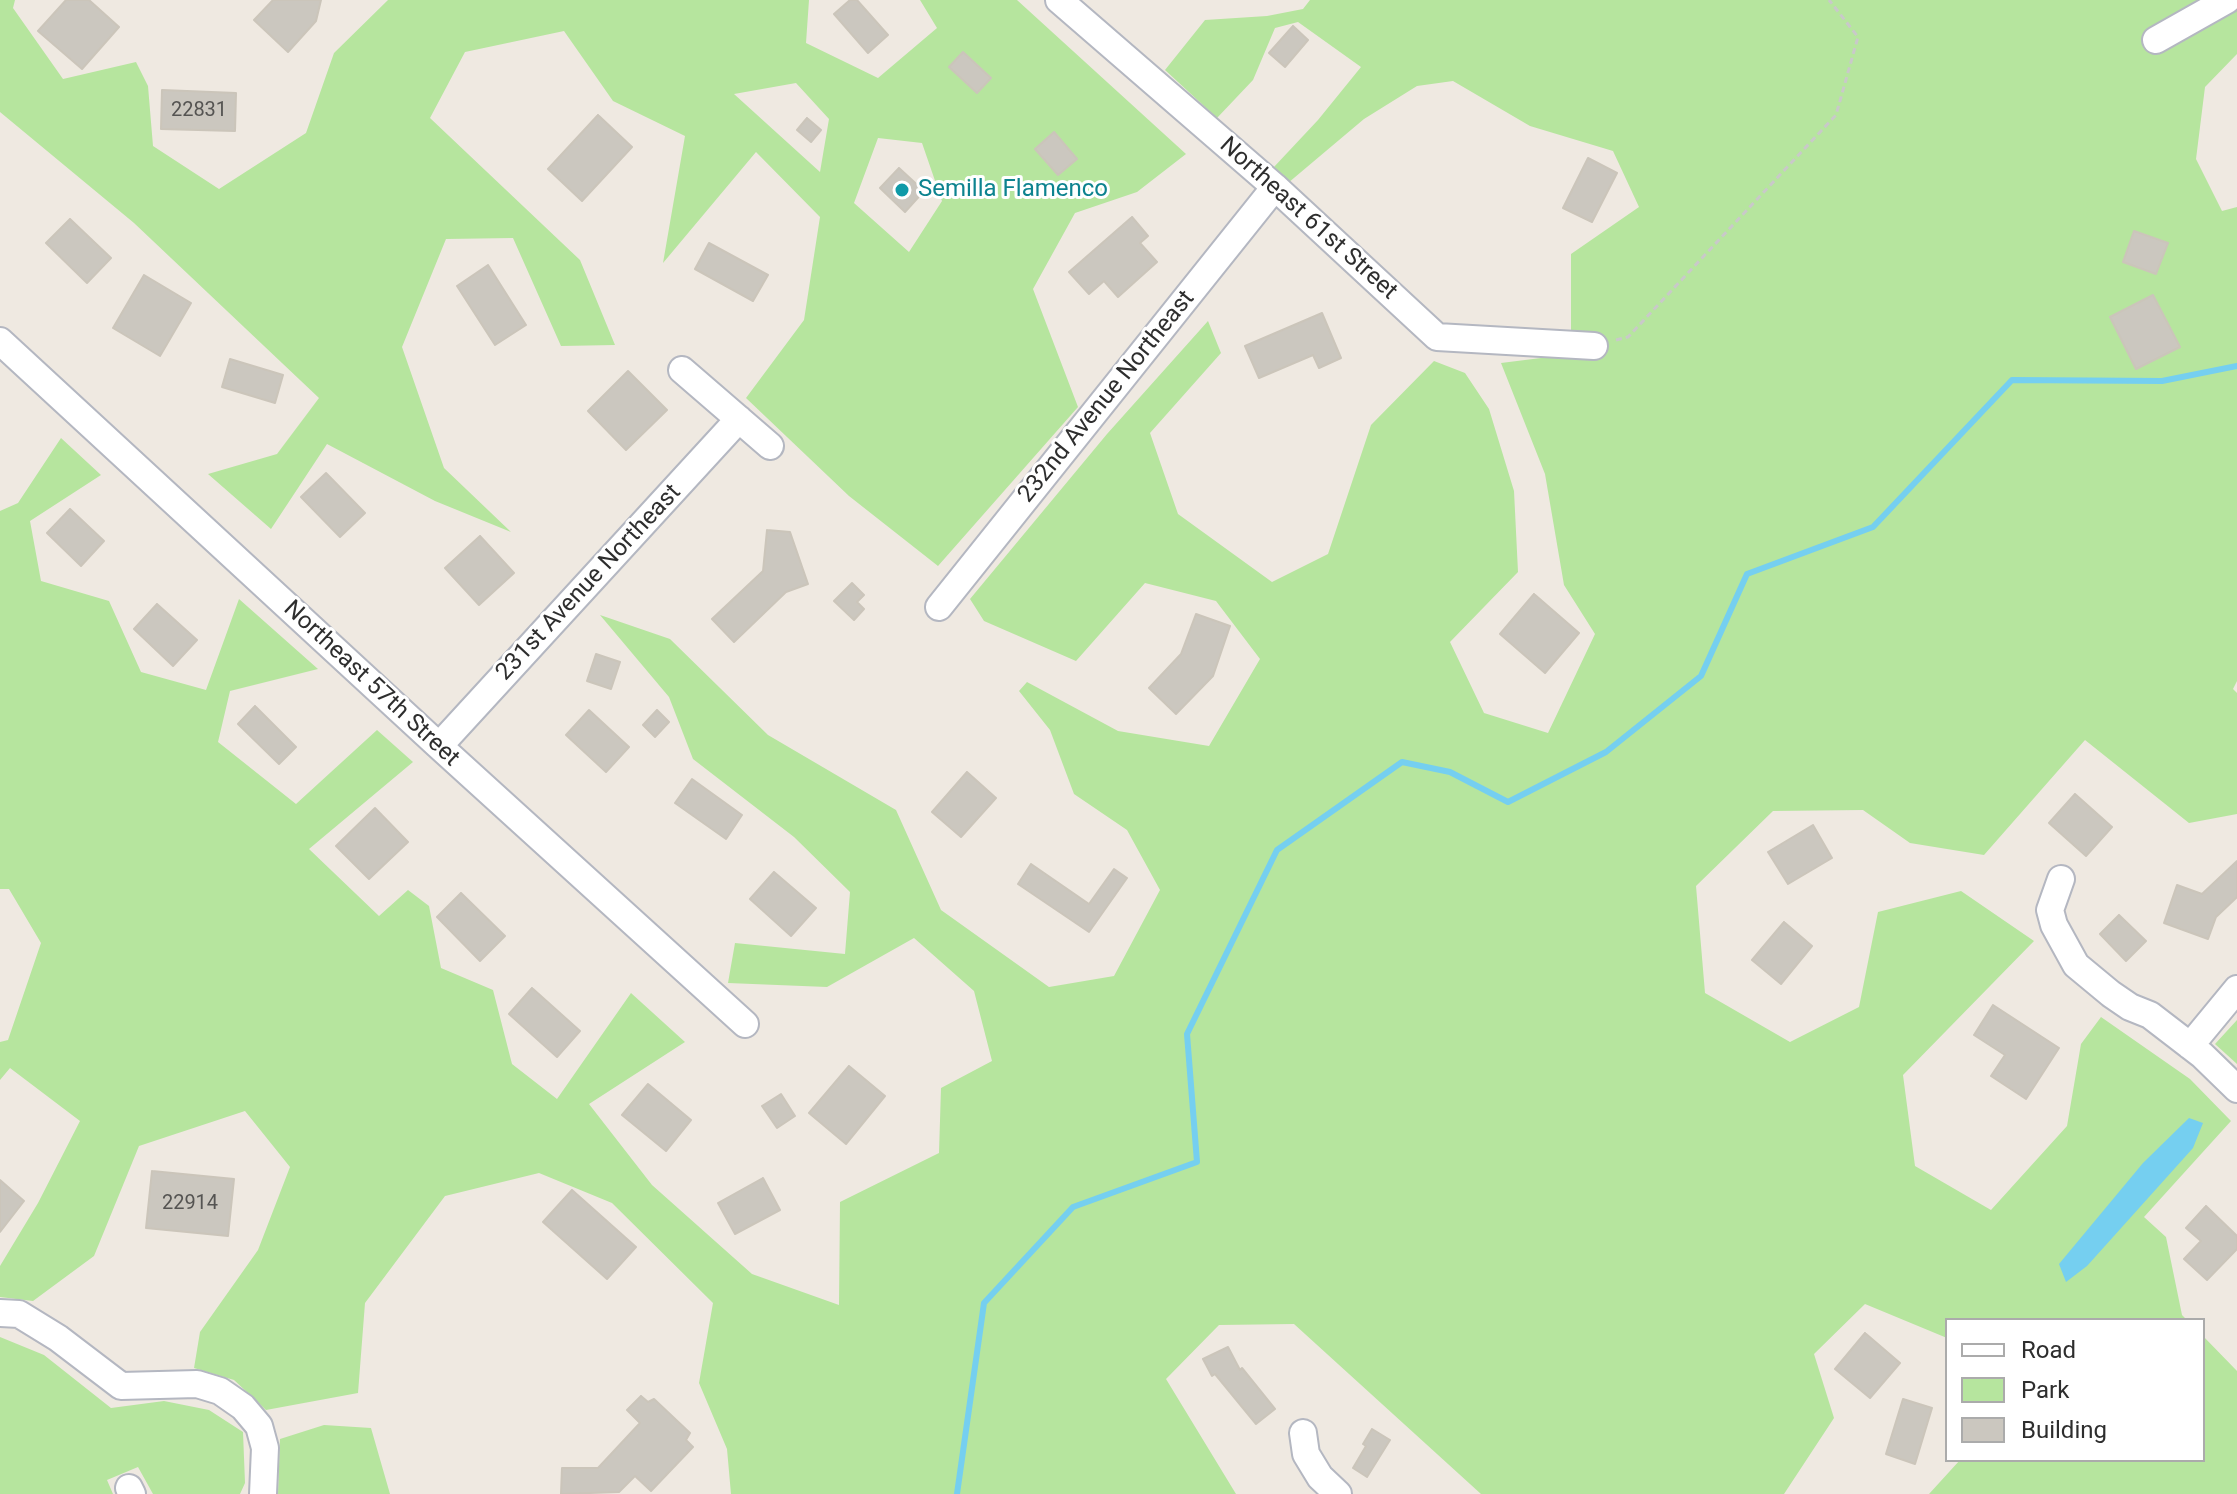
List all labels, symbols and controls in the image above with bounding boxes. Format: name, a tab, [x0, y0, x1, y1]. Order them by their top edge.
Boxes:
house number: 22831	[171, 99, 227, 123]
street label: Northeast 61st Street	[1213, 132, 1403, 306]
place label: Semilla Flamenco	[918, 176, 1108, 204]
marker: Semilla Flamenco	[893, 181, 911, 199]
street label: 232nd Avenue Northeast	[1013, 285, 1201, 509]
street label: 231st Avenue Northeast	[491, 479, 687, 687]
street label: Northeast 57th Street	[277, 595, 465, 773]
house number: 22914	[162, 1192, 218, 1216]
legend	[1945, 1318, 2205, 1462]
text: Road	[2021, 1336, 2076, 1364]
text: Park	[2021, 1376, 2069, 1404]
text: Building	[2021, 1416, 2107, 1444]

